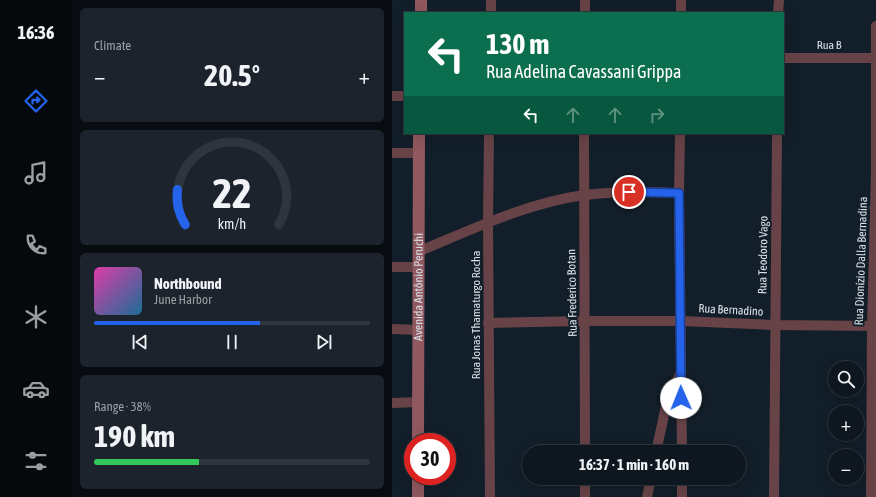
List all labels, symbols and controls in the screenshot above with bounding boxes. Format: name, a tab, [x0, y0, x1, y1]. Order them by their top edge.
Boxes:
text: 16:36	[17, 22, 55, 43]
icon: left	[420, 28, 472, 80]
text: 130 m	[486, 28, 549, 60]
text: Climate	[94, 38, 131, 53]
street label: Rua B	[817, 38, 842, 52]
text: 20.5°	[204, 58, 260, 92]
text: Rua Adelina Cavassani Grippa	[486, 61, 681, 82]
text: −	[94, 63, 105, 89]
text: +	[359, 63, 370, 89]
icon: directions	[22, 87, 50, 115]
icon: left	[520, 104, 542, 126]
icon: ahead	[562, 104, 584, 126]
icon: ahead	[604, 104, 626, 126]
icon: right	[646, 104, 668, 126]
icon: music	[22, 159, 50, 187]
text: 22	[212, 169, 252, 217]
pin	[612, 175, 646, 209]
icon: arrive	[618, 181, 640, 203]
street label: Rua Dionízio Dalla Bernadina	[852, 196, 870, 326]
street label: Rua Teodoro Vago	[755, 215, 771, 294]
text: km/h	[218, 216, 246, 232]
icon: phone	[22, 231, 50, 259]
street label: Avenida Antônio Peruchi	[411, 233, 426, 341]
street label: Rua Frederico Botan	[564, 249, 580, 337]
street label: Rua Jonas Thamaturgo Rocha	[469, 251, 483, 379]
text: Northbound	[154, 275, 222, 292]
text: June Harbor	[154, 292, 212, 307]
street label: Rua Bernadino	[698, 301, 764, 319]
icon: climate	[22, 303, 50, 331]
icon: previous	[129, 331, 151, 353]
icon: pause	[221, 331, 243, 353]
icon: next	[313, 331, 335, 353]
map controls	[828, 361, 864, 485]
button: search	[828, 361, 864, 397]
icon: car	[22, 375, 50, 403]
position arrow	[660, 377, 702, 419]
text: Range · 38%	[94, 399, 151, 414]
button: +	[828, 405, 864, 441]
text: 190 km	[94, 419, 175, 453]
speed limit sign: 30	[404, 433, 456, 485]
icon: filters	[22, 447, 50, 475]
button: −	[828, 449, 864, 485]
text: 16:37 · 1 min · 160 m	[579, 456, 689, 473]

